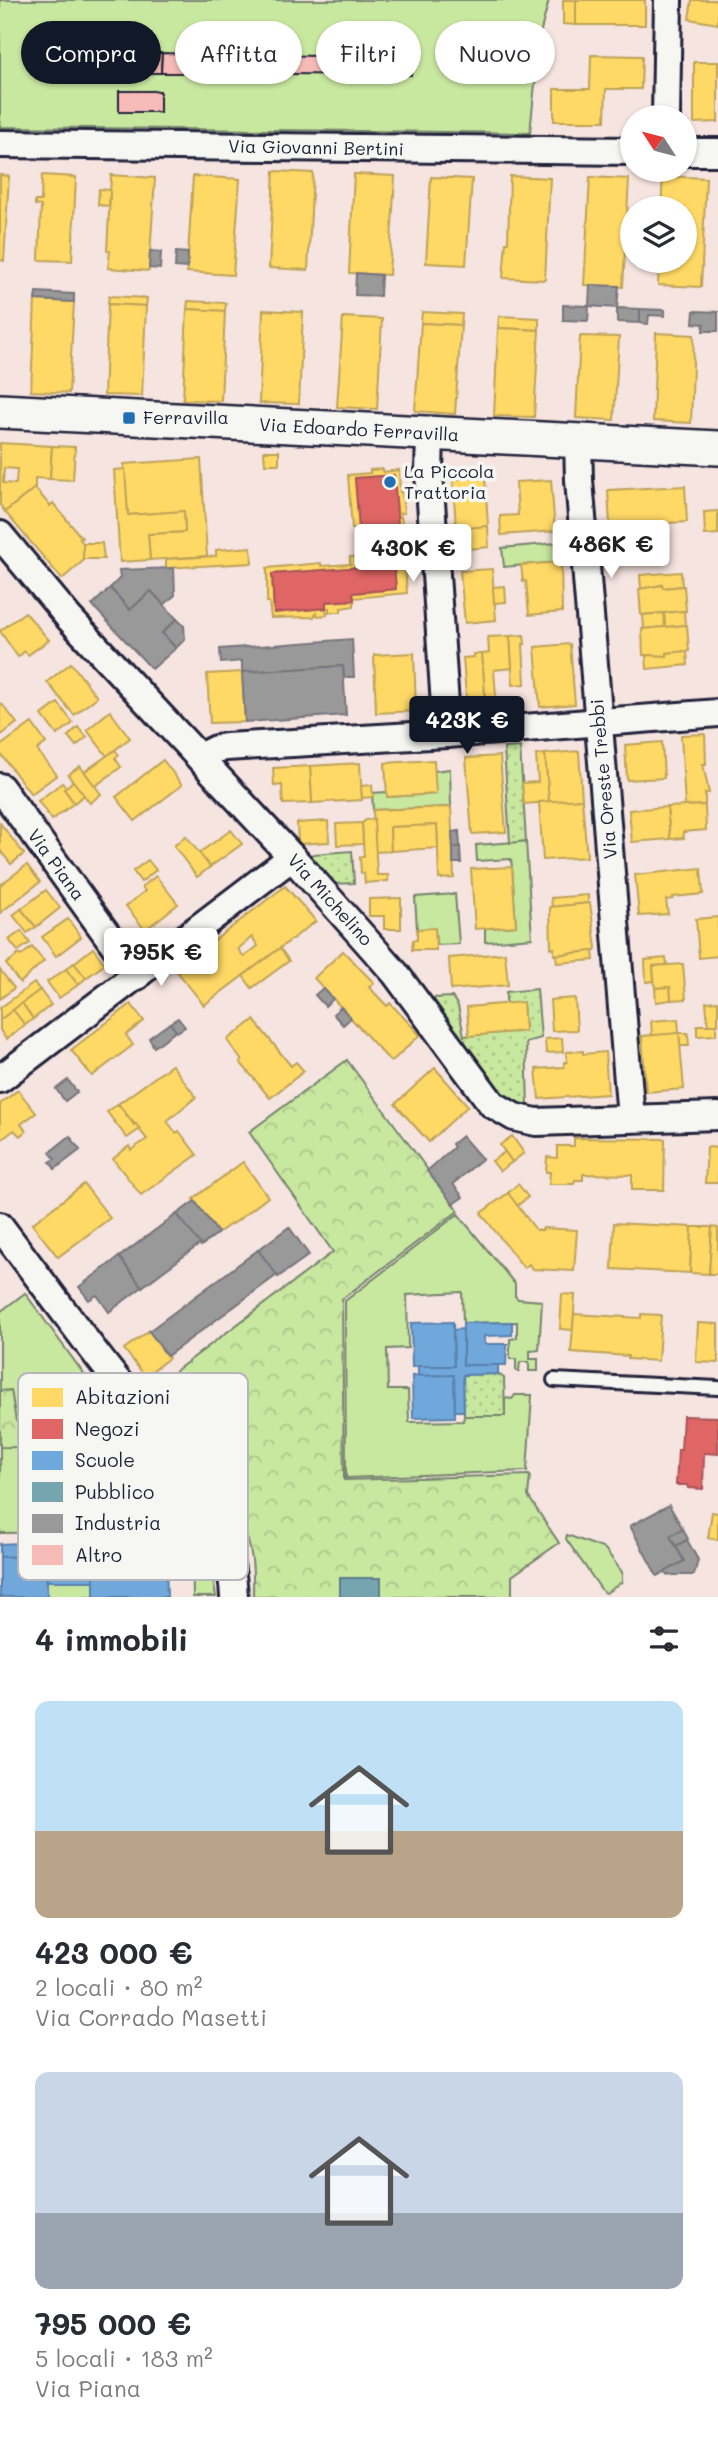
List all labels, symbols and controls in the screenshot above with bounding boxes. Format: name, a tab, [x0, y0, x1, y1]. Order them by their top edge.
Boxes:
chip: Compra	[21, 21, 161, 84]
chip: Affitta	[175, 21, 302, 84]
chip: Filtri	[316, 21, 421, 84]
chip: Nuovo	[435, 21, 555, 84]
north arrow	[620, 105, 696, 182]
map controls	[620, 105, 697, 273]
street label: Via Giovanni Bertini	[228, 133, 404, 161]
button: layers	[620, 196, 697, 273]
place label: Ferravilla	[143, 405, 229, 429]
marker: Ferravilla	[121, 410, 137, 426]
street label: Via Edoardo Ferravilla	[258, 412, 460, 446]
place label: La Piccola Trattoria	[404, 459, 495, 504]
marker: La Piccola Trattoria	[382, 474, 398, 490]
pin: 486K €	[554, 520, 668, 580]
pin: 430K €	[356, 524, 470, 584]
text: 486K €	[569, 528, 653, 558]
text: 430K €	[370, 532, 456, 562]
pin: 423K €	[410, 696, 524, 756]
street label: Via Oreste Trebbi	[584, 698, 622, 860]
text: 423K €	[425, 704, 509, 734]
street label: Via Piana	[23, 824, 91, 905]
street label: Via Michelino	[283, 848, 379, 951]
pin: 795K €	[104, 928, 218, 988]
text: 795K €	[120, 936, 202, 966]
legend	[18, 1373, 248, 1580]
text: Abitazioni	[75, 1384, 170, 1409]
text: Negozi	[75, 1416, 139, 1441]
text: Scuole	[75, 1447, 135, 1472]
text: Pubblico	[75, 1479, 154, 1504]
text: Industria	[75, 1510, 161, 1535]
text: Altro	[75, 1542, 122, 1567]
text: 4 immobili	[35, 1619, 188, 1659]
icon: filters	[645, 1620, 683, 1658]
icon: home	[296, 1747, 422, 1873]
text: 423 000 €	[35, 1932, 193, 1972]
text: 2 locali · 80 m²	[35, 1972, 203, 2002]
text: Via Corrado Masetti	[35, 2002, 267, 2032]
icon: home	[296, 2118, 422, 2244]
text: 795 000 €	[35, 2303, 191, 2343]
text: 5 locali · 183 m²	[35, 2343, 213, 2373]
text: Via Piana	[35, 2373, 141, 2403]

